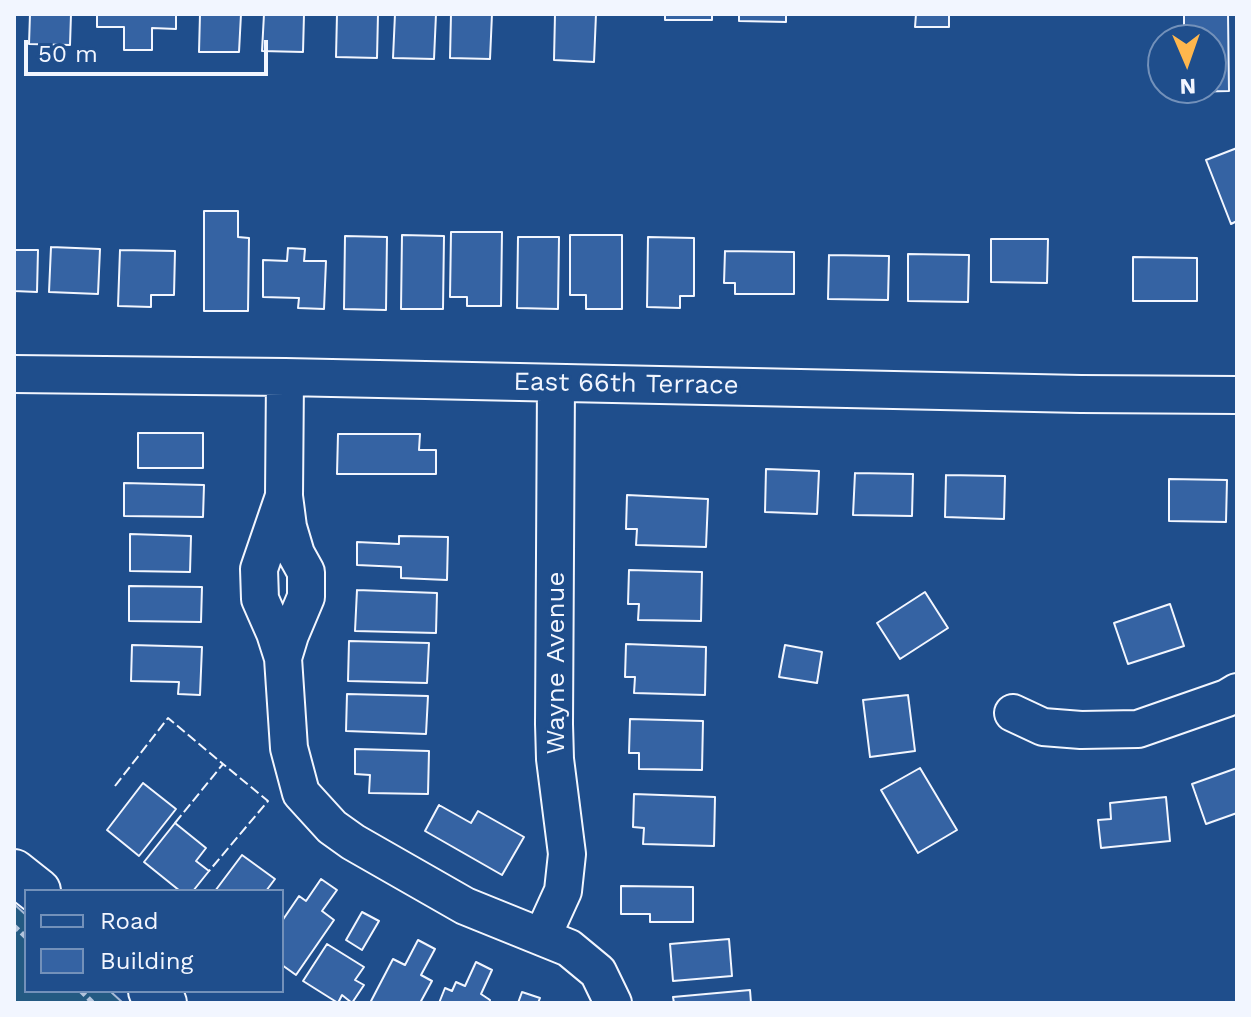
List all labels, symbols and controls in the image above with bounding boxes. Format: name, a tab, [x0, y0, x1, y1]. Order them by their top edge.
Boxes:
scale bar	[28, 24, 272, 74]
north arrow	[1147, 24, 1227, 104]
text: 50 m	[38, 40, 98, 68]
text: N	[1179, 74, 1196, 99]
street label: East 66th Terrace	[513, 366, 739, 402]
street label: Wayne Avenue	[540, 571, 572, 755]
legend	[24, 889, 284, 993]
text: Road	[100, 907, 159, 935]
text: Building	[100, 947, 193, 975]

